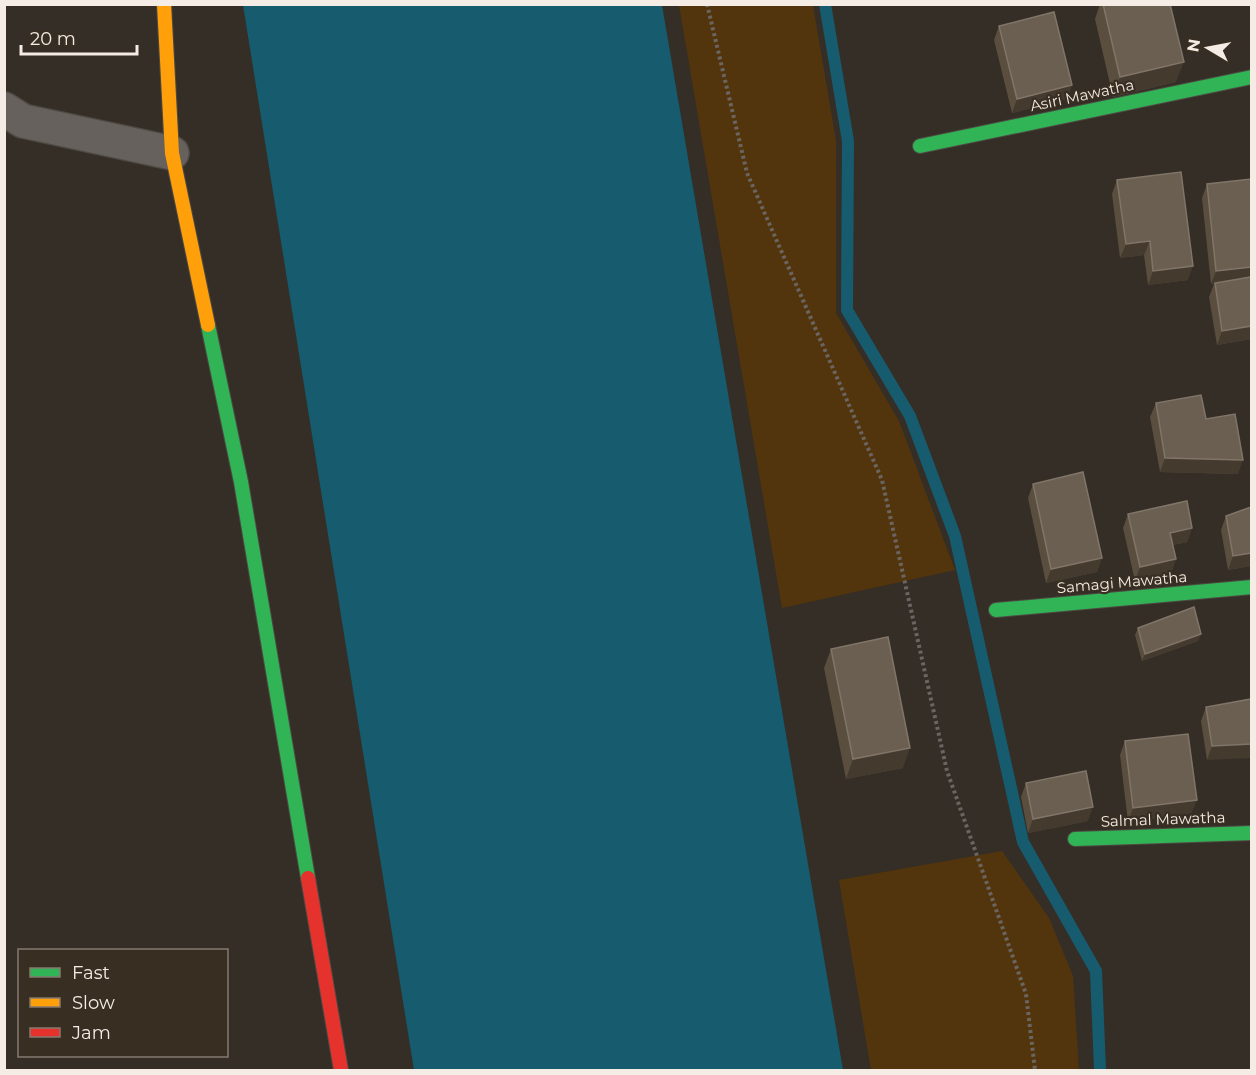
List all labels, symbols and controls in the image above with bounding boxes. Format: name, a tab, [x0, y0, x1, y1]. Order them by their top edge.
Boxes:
scale bar	[21, 18, 136, 56]
north arrow	[1178, 18, 1238, 78]
text: 20 m	[30, 28, 76, 50]
text: N	[1183, 37, 1204, 54]
street label: Asiri Mawatha	[1028, 75, 1136, 115]
street label: Samagi Mawatha	[1056, 567, 1188, 597]
street label: Salmal Mawatha	[1100, 807, 1226, 831]
legend	[18, 949, 228, 1057]
text: Fast	[72, 962, 110, 984]
text: Slow	[72, 992, 115, 1014]
text: Jam	[71, 1022, 111, 1044]

